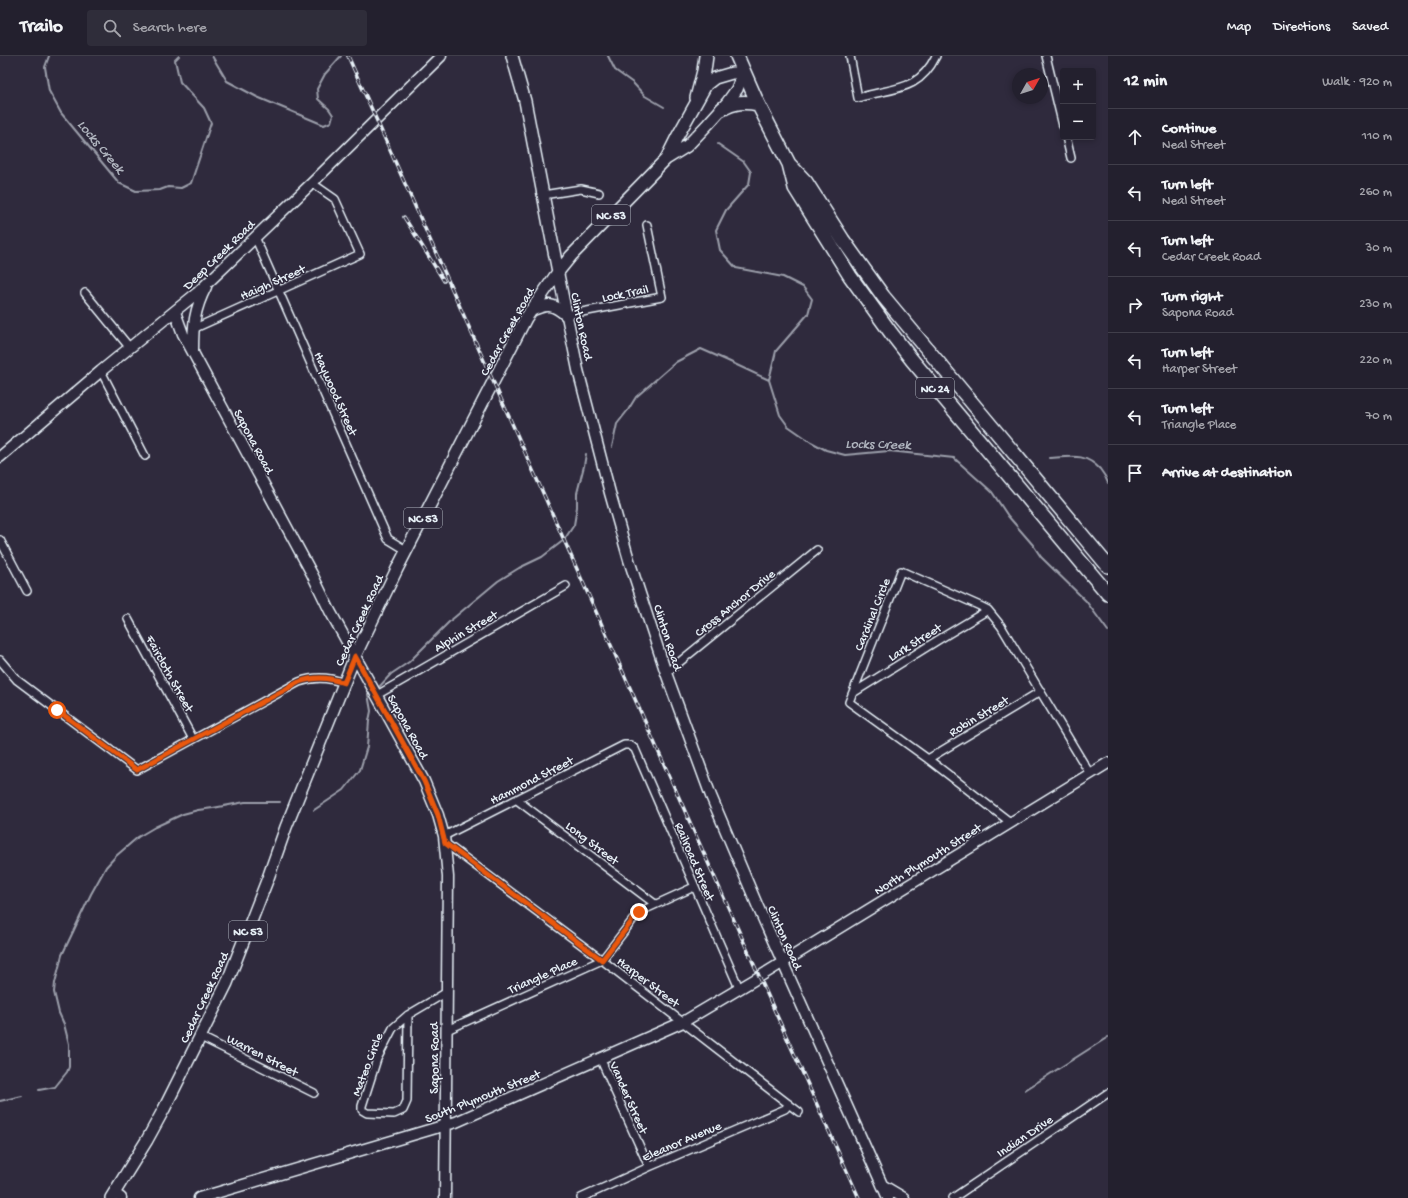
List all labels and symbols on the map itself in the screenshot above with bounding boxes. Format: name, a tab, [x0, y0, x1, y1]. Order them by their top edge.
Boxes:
north arrow	[1012, 68, 1048, 104]
water label: Locks Creek	[73, 117, 129, 179]
road number: NC 53	[592, 205, 630, 225]
street label: Deep Creek Road	[180, 217, 260, 294]
street label: Haigh Street	[238, 262, 309, 304]
street label: Lock Trail	[601, 283, 650, 306]
street label: Cedar Creek Road	[478, 284, 539, 379]
street label: Clinton Road	[566, 291, 595, 363]
street label: Haywood Street	[310, 350, 361, 440]
road number: NC 24	[916, 378, 954, 398]
street label: Sapona Road	[229, 407, 277, 478]
water label: Locks Creek	[845, 436, 912, 455]
road number: NC 53	[404, 508, 442, 528]
street label: Cross Anchor Drive	[692, 567, 779, 641]
street label: Cedar Creek Road	[333, 572, 388, 669]
street label: Cardinal Circle	[852, 576, 895, 653]
street label: Clinton Road	[649, 603, 685, 674]
street label: Alphin Street	[432, 607, 502, 656]
street label: Lark Street	[886, 620, 946, 665]
street label: Faircloth Street	[141, 632, 197, 717]
street label: Sapona Road	[383, 692, 431, 763]
street label: Robin Street	[947, 693, 1013, 741]
route start	[48, 701, 66, 719]
street label: Hammond Street	[488, 753, 578, 809]
street label: Long Street	[562, 819, 622, 870]
street label: North Plymouth Street	[872, 820, 986, 899]
street label: Railroad Street	[670, 821, 718, 905]
route end	[630, 903, 648, 921]
street label: Clinton Road	[763, 904, 805, 974]
road number: NC 53	[229, 921, 267, 941]
street label: Cedar Creek Road	[178, 949, 233, 1046]
street label: Triangle Place	[505, 954, 580, 999]
street label: Harper Street	[613, 955, 683, 1012]
street label: Sapona Road	[428, 1021, 443, 1094]
street label: Mateo Circle	[349, 1031, 387, 1099]
street label: Warren Street	[224, 1032, 302, 1081]
street label: Vander Street	[605, 1059, 651, 1138]
street label: South Plymouth Street	[423, 1067, 544, 1127]
street label: Indian Drive	[994, 1113, 1057, 1161]
street label: Eleanor Avenue	[640, 1119, 724, 1166]

